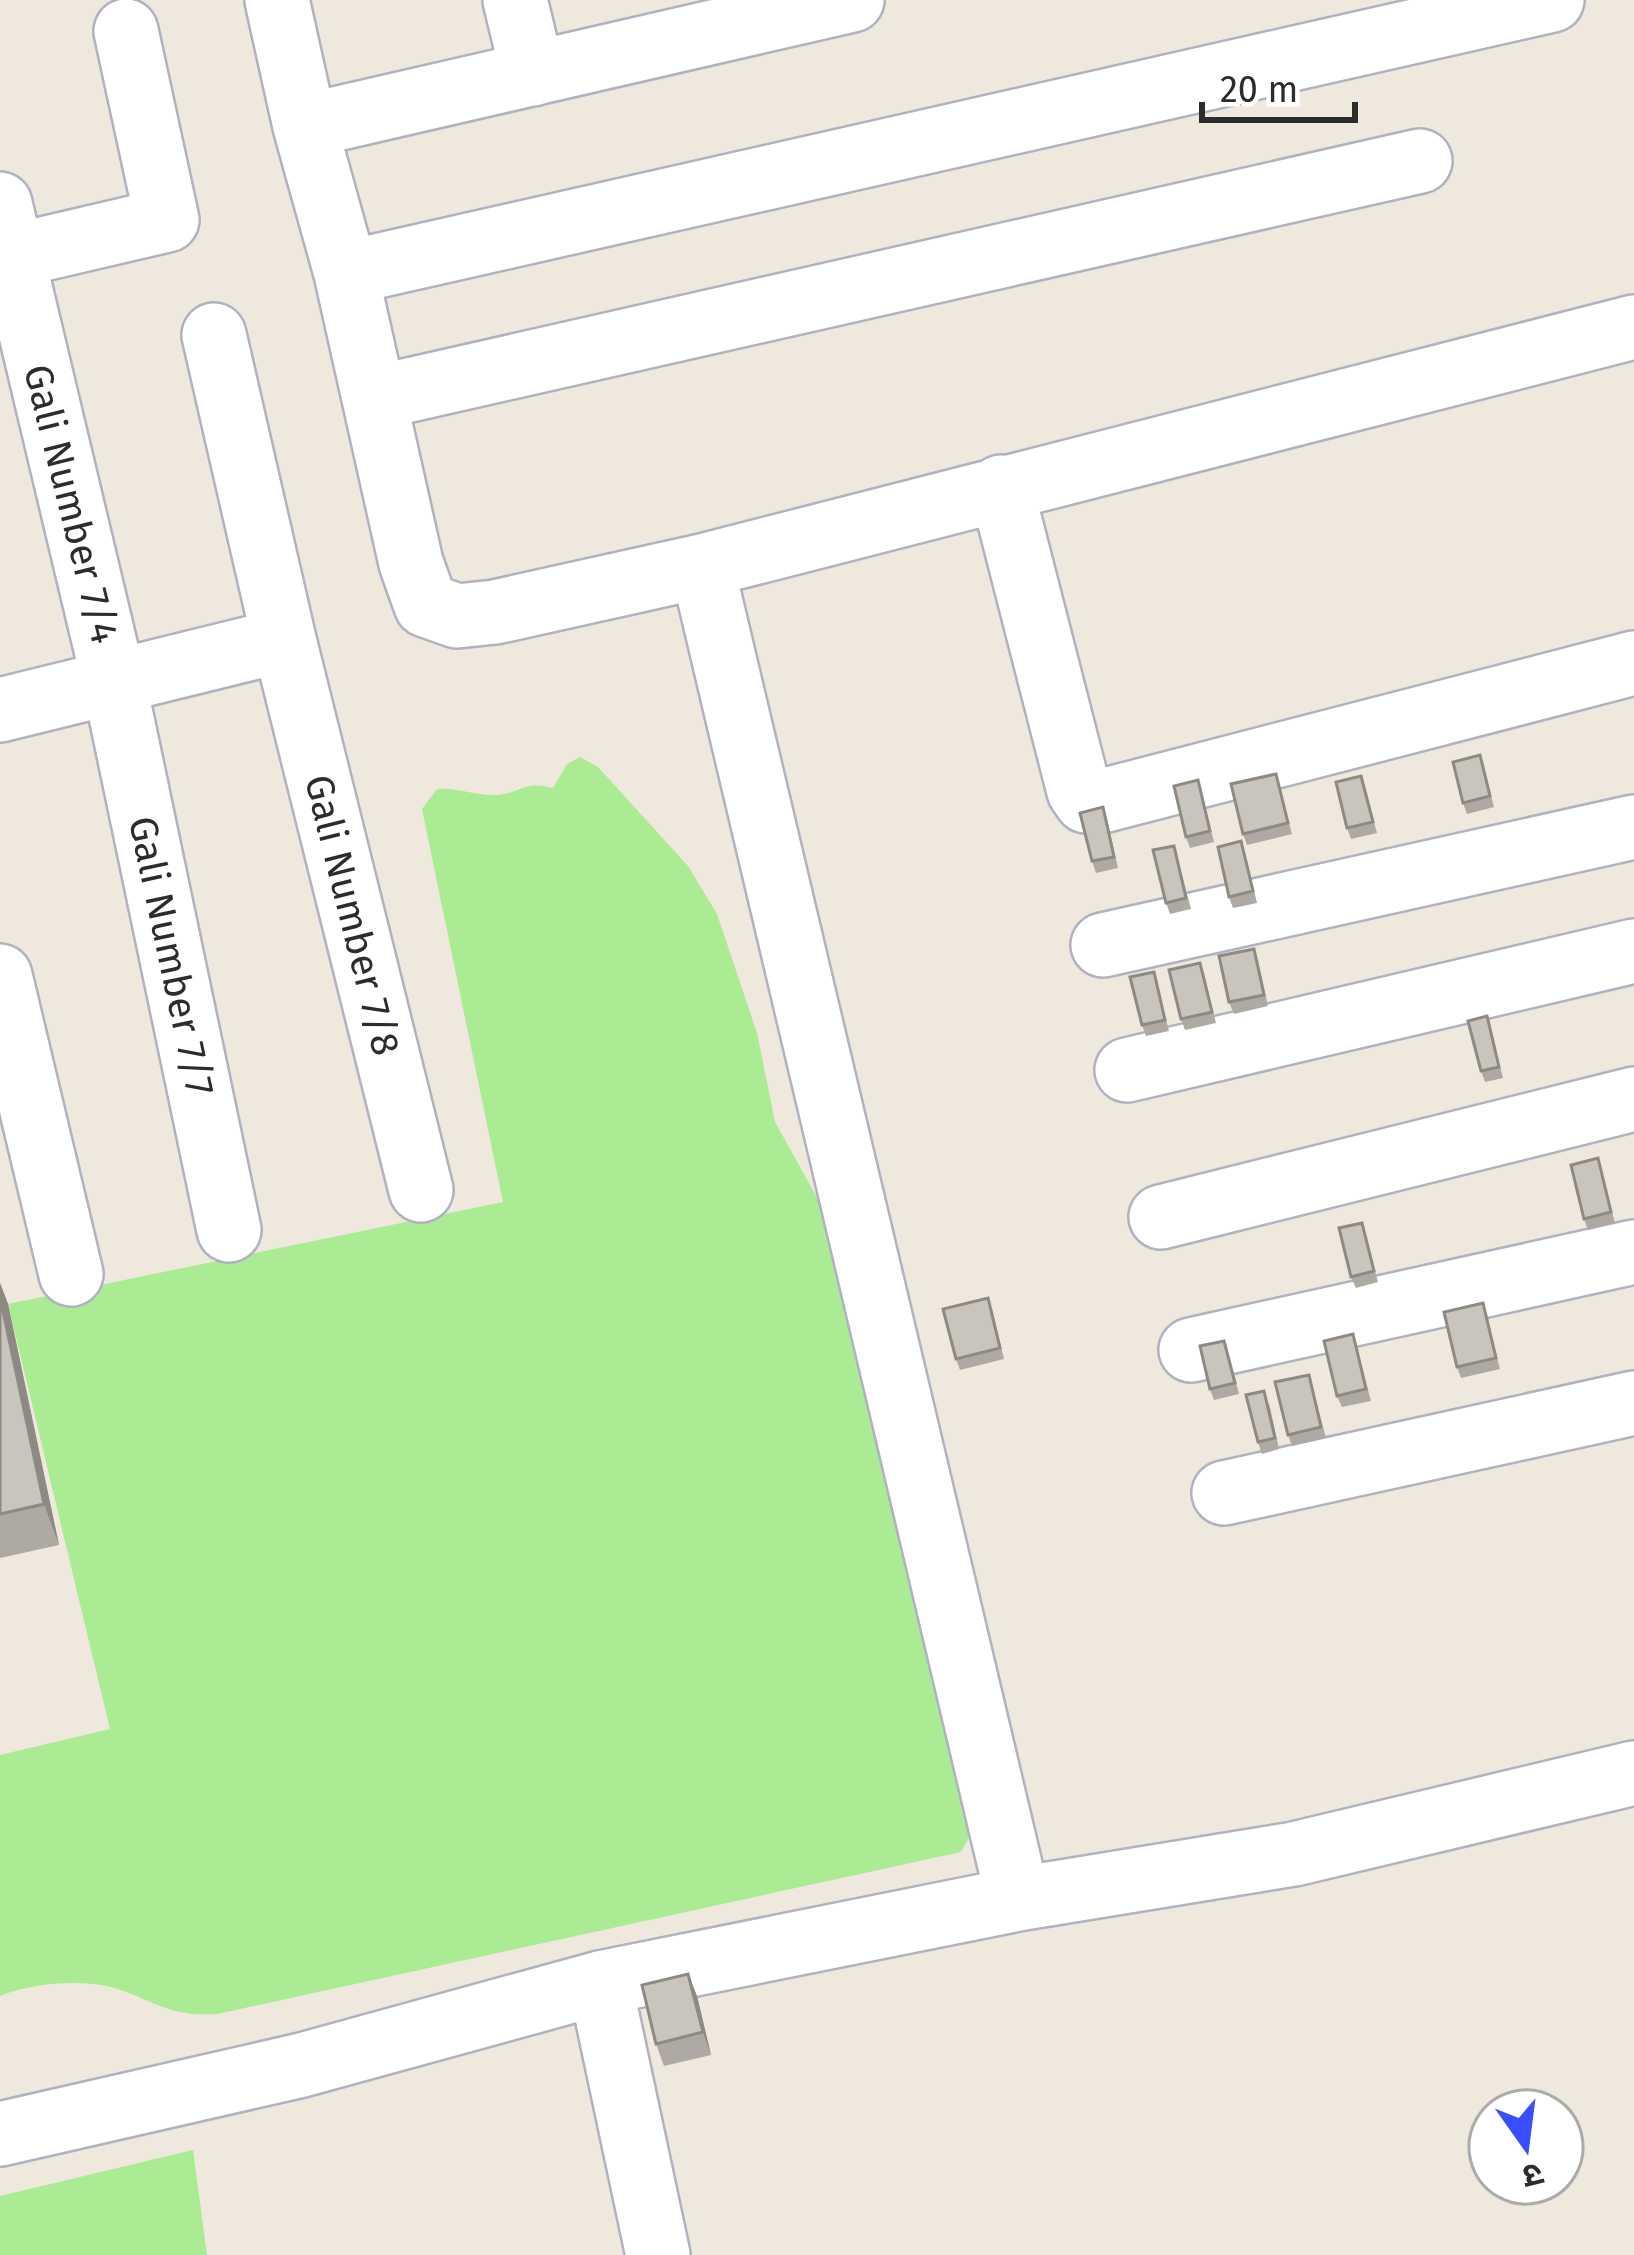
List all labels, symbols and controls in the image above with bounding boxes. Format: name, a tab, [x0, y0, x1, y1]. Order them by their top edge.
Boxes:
scale bar	[1202, 48, 1355, 122]
text: 20 m	[1220, 68, 1298, 112]
street label: Gali Number 7/4	[14, 360, 128, 648]
street label: Gali Number 7/8	[295, 770, 409, 1060]
street label: Gali Number 7/7	[119, 812, 223, 1100]
north arrow	[1466, 2087, 1586, 2207]
text: उ	[1518, 2153, 1547, 2197]

